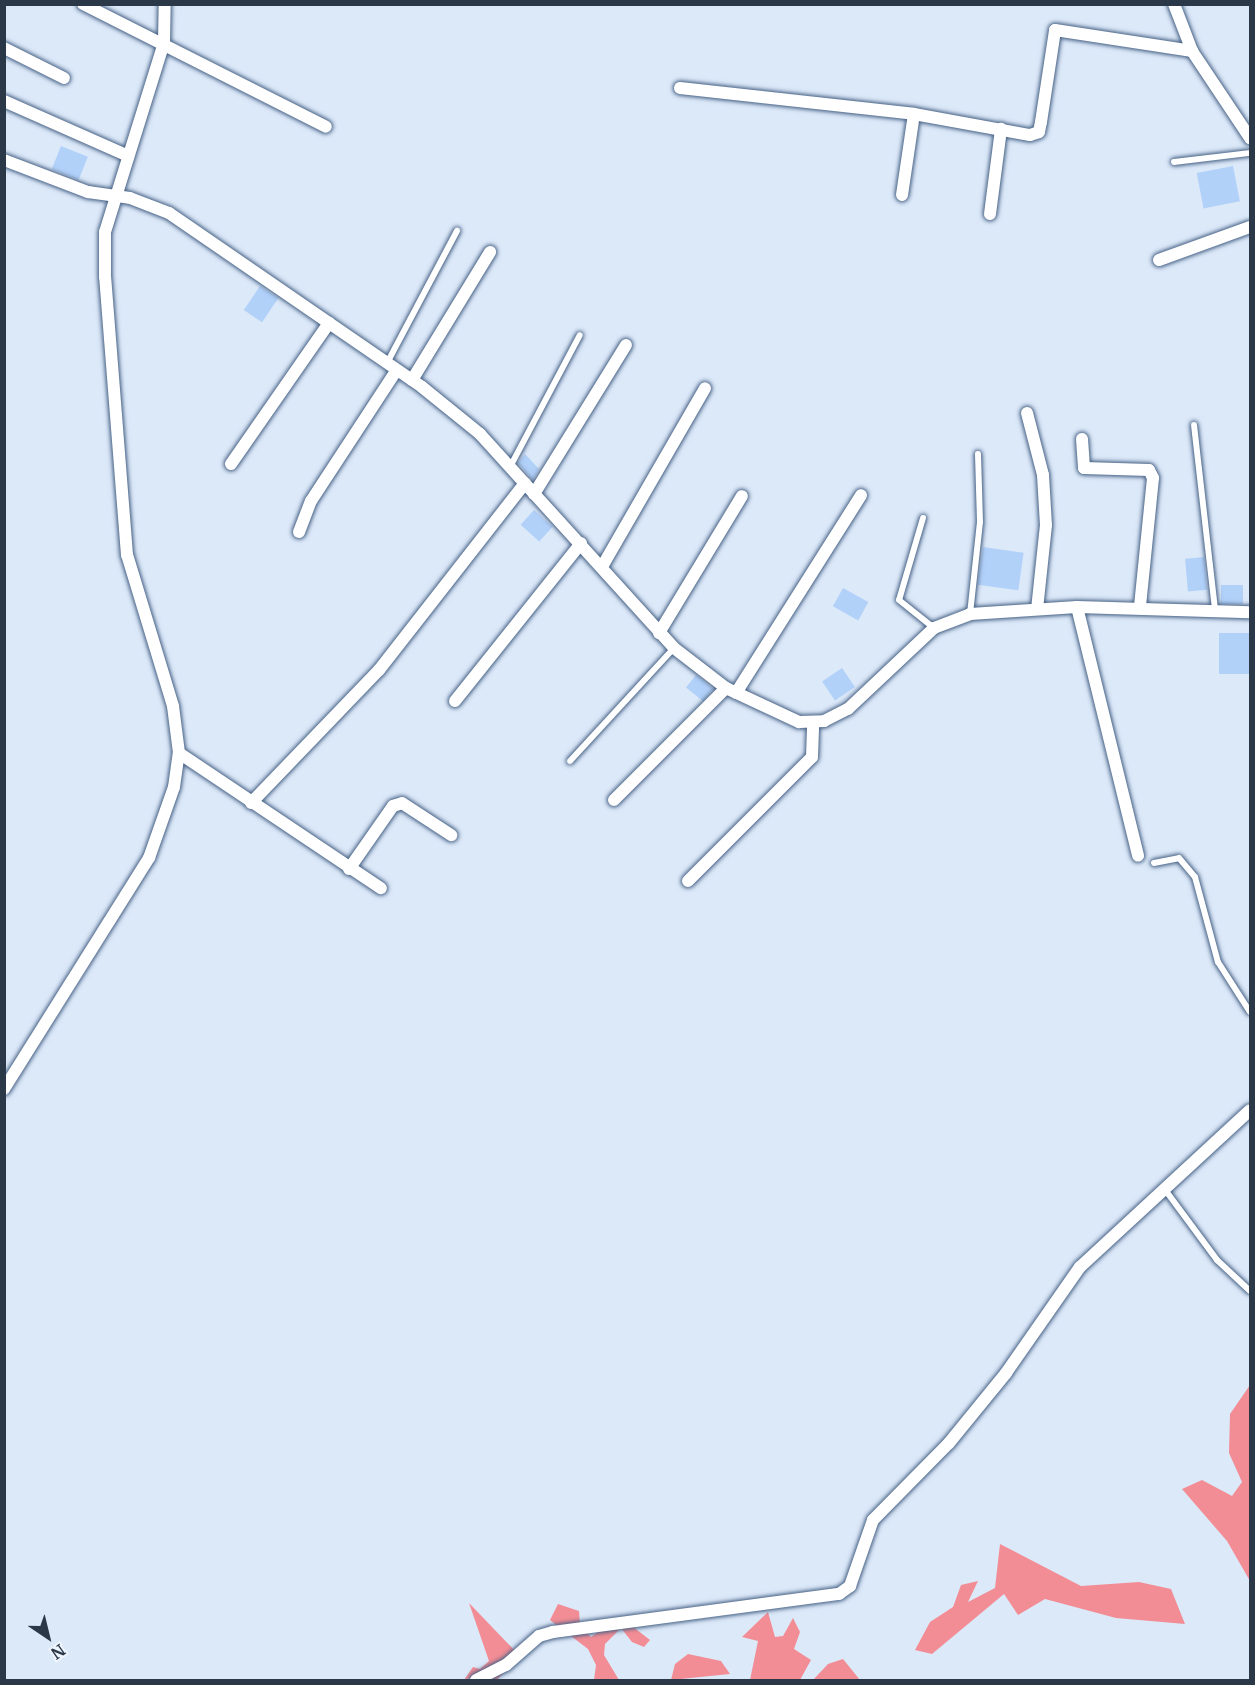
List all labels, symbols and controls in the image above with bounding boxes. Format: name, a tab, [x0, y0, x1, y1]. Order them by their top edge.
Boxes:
north arrow	[18, 1607, 78, 1667]
text: N	[47, 1640, 69, 1664]

